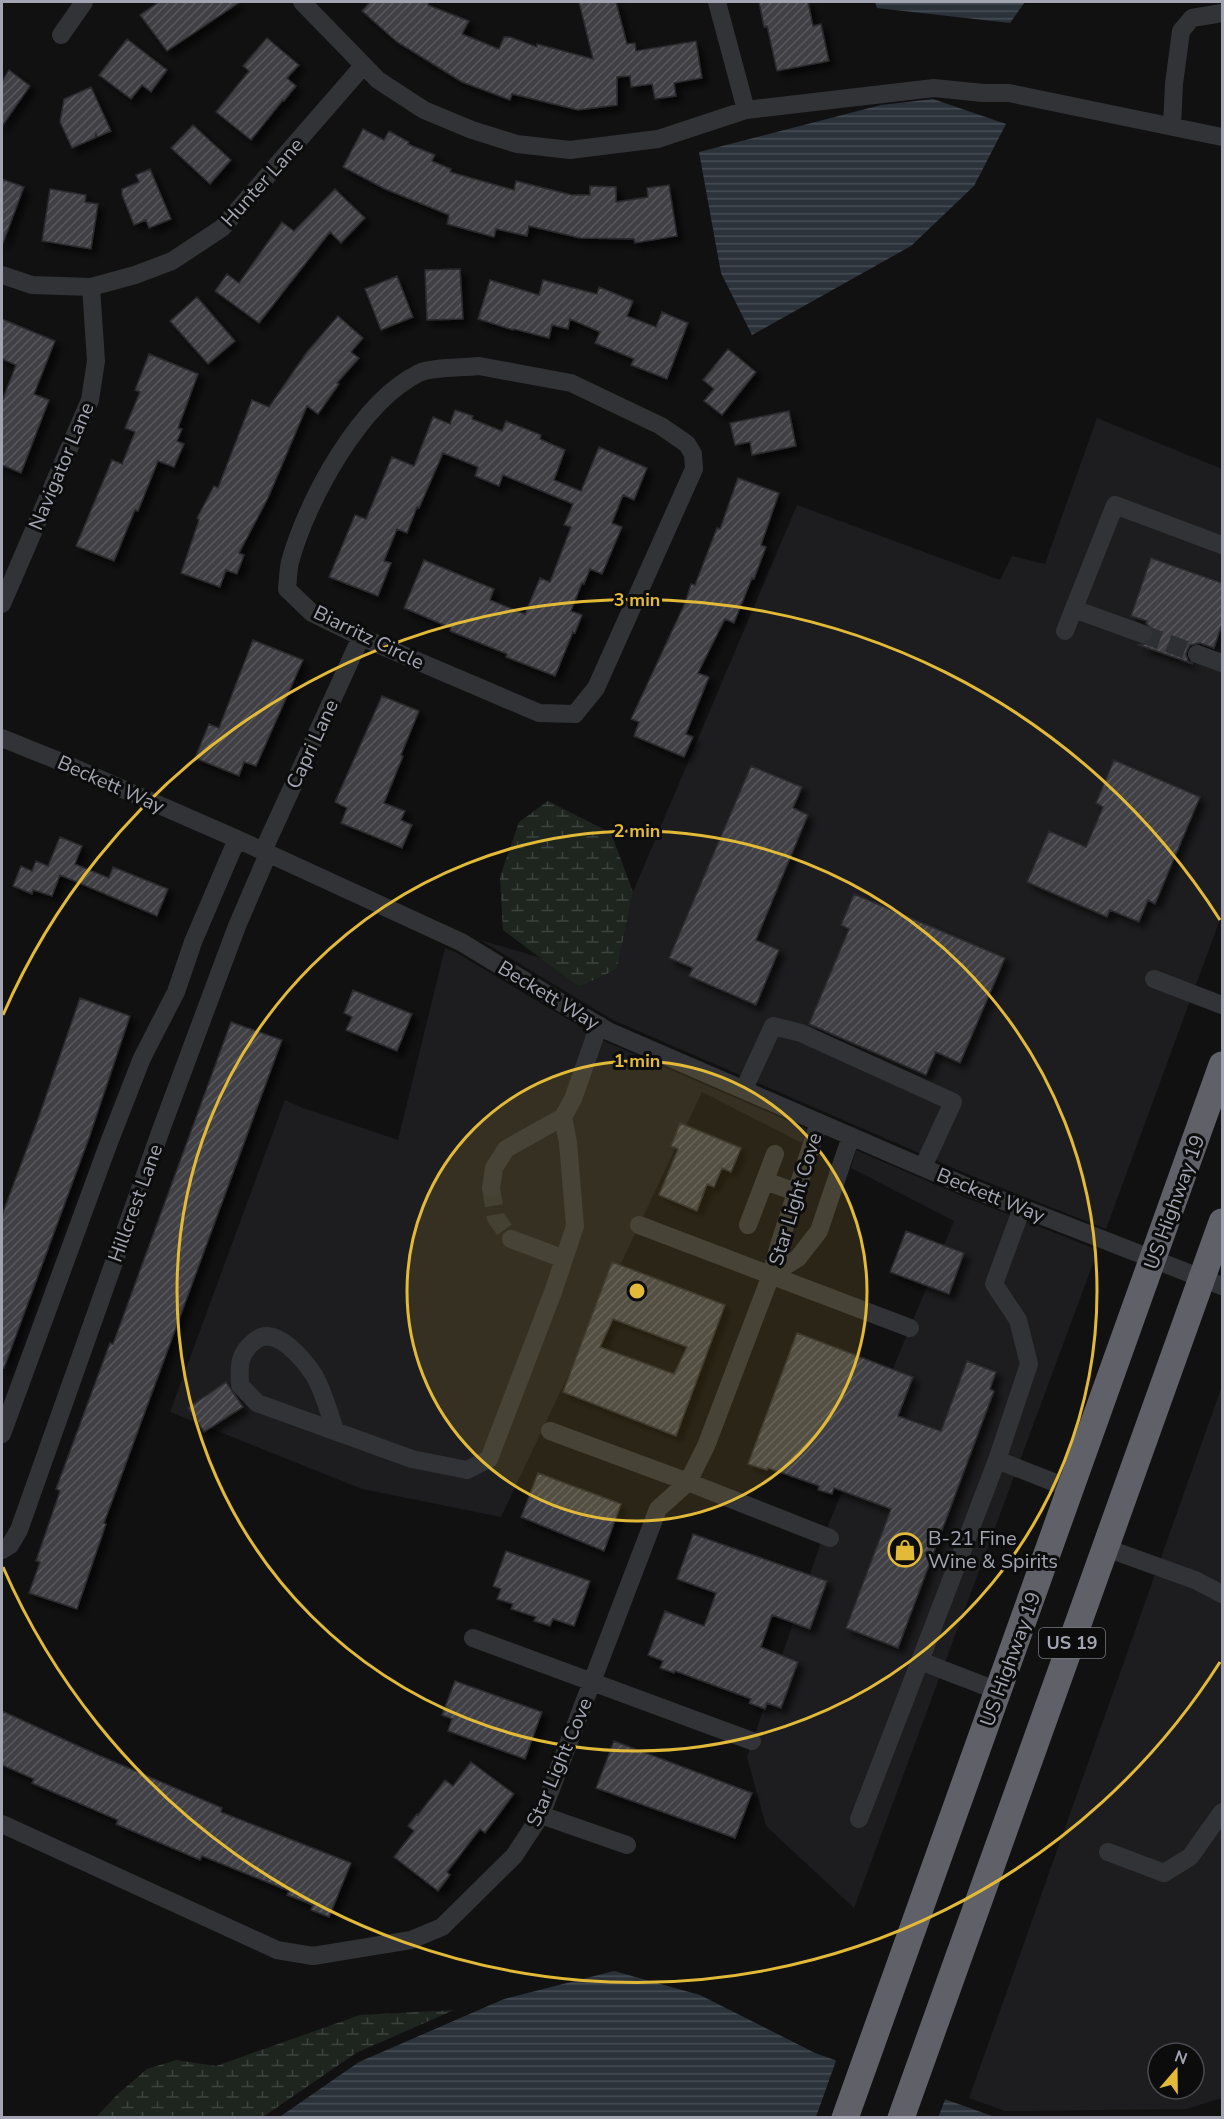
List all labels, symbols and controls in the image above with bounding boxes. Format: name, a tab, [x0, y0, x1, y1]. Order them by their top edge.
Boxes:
street label: Hunter Lane	[215, 132, 310, 233]
street label: Navigator Lane	[22, 398, 101, 534]
text: 3 min	[614, 588, 660, 612]
street label: Biarritz Circle	[309, 599, 429, 676]
street label: Capri Lane	[280, 695, 345, 793]
street label: Beckett Way	[53, 749, 169, 820]
text: 2 min	[614, 819, 660, 843]
street label: Beckett Way	[493, 954, 605, 1037]
text: 1 min	[614, 1049, 660, 1073]
street label: Star Light Cove	[762, 1129, 828, 1269]
street label: US Highway 19	[1138, 1131, 1211, 1273]
street label: Hillcrest Lane	[102, 1140, 169, 1266]
street label: Beckett Way	[933, 1162, 1050, 1230]
centre of rings	[627, 1281, 647, 1301]
place label: B-21 Fine Wine & Spirits	[928, 1525, 1058, 1575]
shop icon: B-21 Fine Wine & Spirits	[887, 1532, 923, 1568]
street label: US Highway 19	[974, 1588, 1047, 1730]
road number: US 19	[1039, 1628, 1105, 1658]
street label: Star Light Cove	[520, 1694, 599, 1831]
north arrow	[1146, 2041, 1206, 2101]
text: N	[1171, 2045, 1190, 2070]

